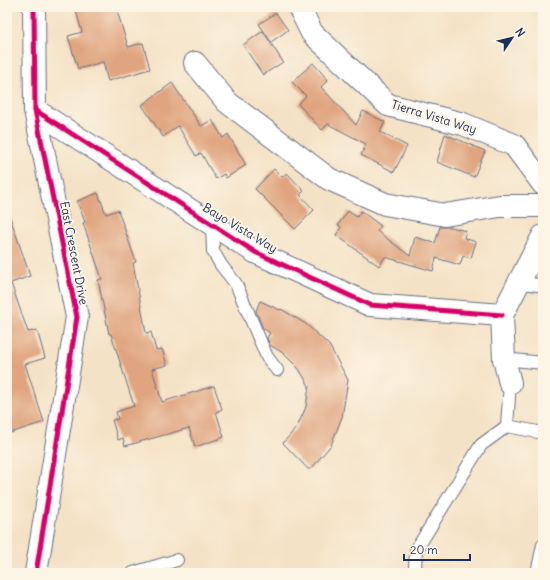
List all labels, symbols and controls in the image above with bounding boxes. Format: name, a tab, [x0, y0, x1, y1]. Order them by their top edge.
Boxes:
north arrow	[492, 18, 532, 58]
text: N	[512, 25, 528, 39]
street label: Tierra Vista Way	[390, 96, 479, 137]
street label: Bayo Vista Way	[200, 199, 280, 256]
street label: East Crescent Drive	[57, 200, 92, 306]
scale bar	[404, 536, 470, 562]
text: 20 m	[410, 542, 438, 557]

